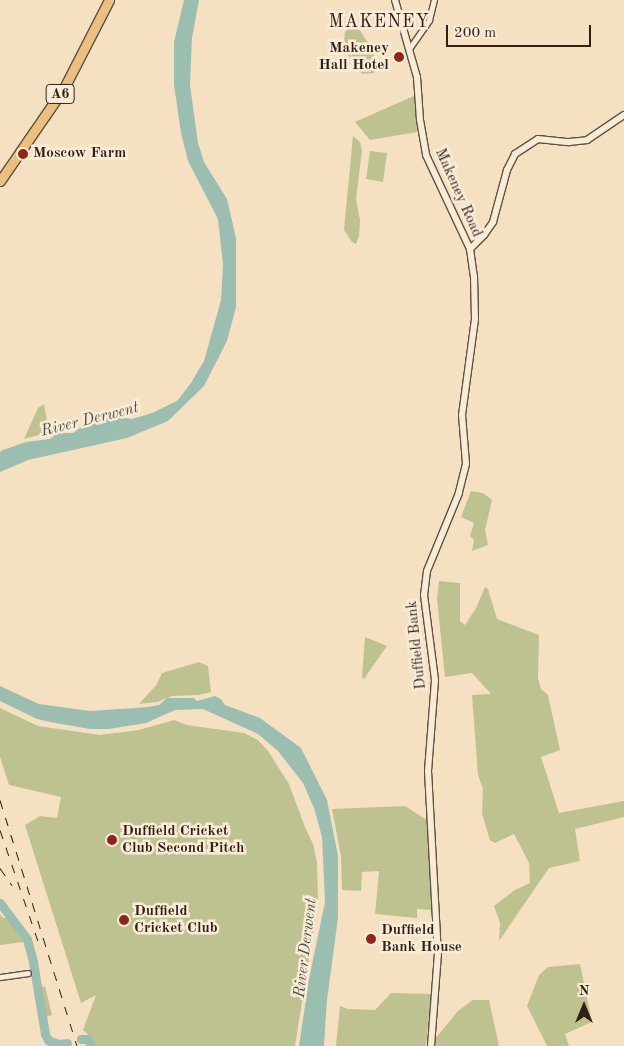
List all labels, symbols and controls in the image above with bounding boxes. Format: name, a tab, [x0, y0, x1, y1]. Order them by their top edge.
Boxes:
district label: MAKENEY	[328, 11, 430, 33]
scale bar	[449, 15, 594, 47]
text: 200 m	[454, 26, 496, 41]
place label: Makeney Hall Hotel	[319, 39, 389, 74]
marker: Makeney Hall Hotel	[393, 51, 405, 63]
road number: A6	[45, 82, 75, 106]
place label: Moscow Farm	[33, 145, 126, 163]
street label: Makeney Road	[430, 146, 486, 240]
marker: Moscow Farm	[17, 148, 29, 160]
water label: River Derwent	[39, 399, 141, 441]
street label: Duffield Bank	[403, 600, 431, 690]
place label: Duffield Cricket Club Second Pitch	[122, 822, 244, 857]
marker: Duffield Cricket Club Second Pitch	[106, 834, 118, 846]
water label: River Derwent	[290, 897, 322, 999]
place label: Duffield Cricket Club	[134, 902, 218, 937]
marker: Duffield Cricket Club	[118, 914, 130, 926]
place label: Duffield Bank House	[381, 921, 462, 956]
marker: Duffield Bank House	[365, 933, 377, 945]
north arrow	[559, 981, 609, 1031]
text: N	[579, 984, 589, 998]

